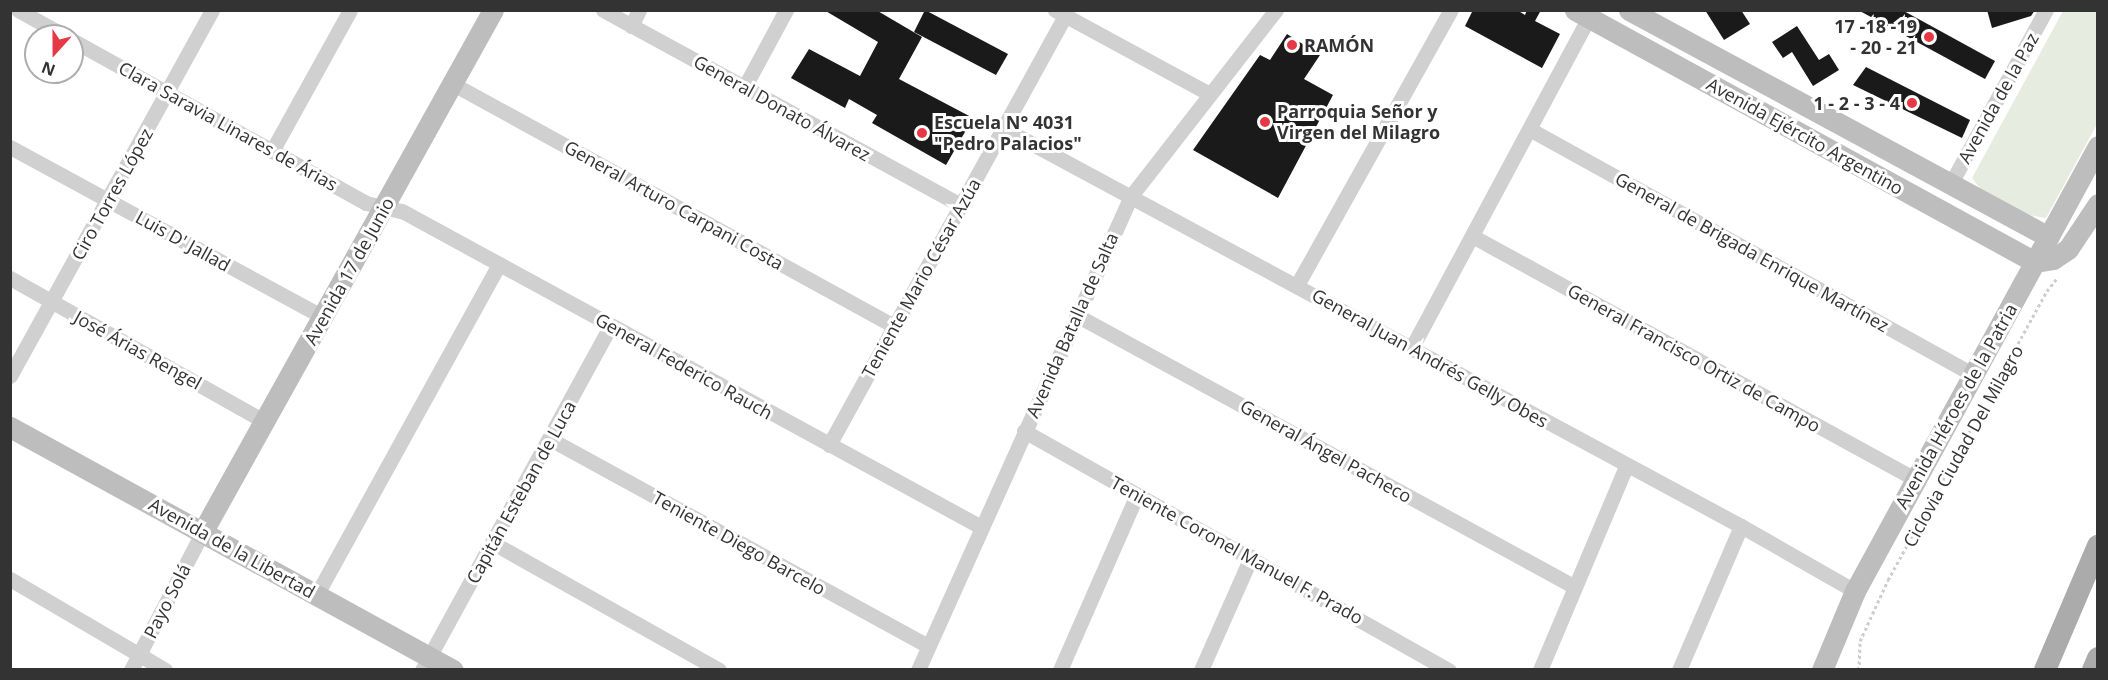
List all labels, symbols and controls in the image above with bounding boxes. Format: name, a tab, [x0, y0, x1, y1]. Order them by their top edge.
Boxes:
place label: 17 -18 -19 - 20 - 21	[1834, 16, 1917, 58]
north arrow	[24, 24, 84, 84]
street label: Avenida de la Paz	[1953, 29, 2043, 167]
marker: 17 -18 -19 - 20 - 21	[1922, 30, 1936, 44]
place label: RAMÓN	[1304, 34, 1374, 56]
marker: RAMÓN	[1285, 38, 1299, 52]
street label: General Donato Álvarez	[690, 50, 874, 166]
text: N	[38, 56, 58, 82]
street label: Clara Saravia Linares de Árias	[115, 57, 341, 195]
street label: Avenida Ejército Argentino	[1703, 73, 1907, 199]
place label: 1 - 2 - 3 - 4	[1813, 92, 1900, 114]
marker: 1 - 2 - 3 - 4	[1905, 96, 1919, 110]
place label: Parroquia Señor y Virgen del Milagro	[1277, 101, 1440, 144]
place label: Escuela N° 4031 "Pedro Palacios"	[934, 112, 1082, 154]
marker: Parroquia Señor y Virgen del Milagro	[1258, 115, 1272, 129]
street label: Ciro Torres López	[67, 124, 157, 264]
marker: Escuela N° 4031 "Pedro Palacios"	[915, 126, 929, 140]
street label: General Arturo Carpani Costa	[561, 136, 787, 274]
street label: General de Brigada Enrique Martínez	[1611, 168, 1893, 336]
street label: Teniente Mario César Azúa	[857, 175, 985, 381]
street label: Avenida 17 de Junio	[300, 194, 398, 348]
street label: Luis D' Jallad	[132, 206, 234, 276]
street label: Avenida Batalla de Salta	[1021, 229, 1123, 421]
street label: General Francisco Ortiz de Campo	[1564, 279, 1824, 437]
street label: General Juan Andrés Gelly Obes	[1308, 284, 1552, 432]
street label: Avenida Héroes de la Patria	[1891, 300, 2021, 512]
street label: José Árias Rengel	[71, 306, 205, 394]
street label: General Federico Rauch	[592, 308, 776, 424]
street label: Ciclovia Ciudad Del Milagro	[1898, 341, 2028, 551]
street label: General Ángel Pacheco	[1237, 395, 1415, 507]
street label: Capitán Esteban de Luca	[462, 397, 580, 587]
street label: Teniente Coronel Manuel F. Prado	[1107, 471, 1367, 629]
street label: Teniente Diego Barcelo	[649, 487, 829, 599]
street label: Avenida de la Libertad	[145, 493, 319, 603]
street label: Payo Solá	[139, 560, 195, 642]

